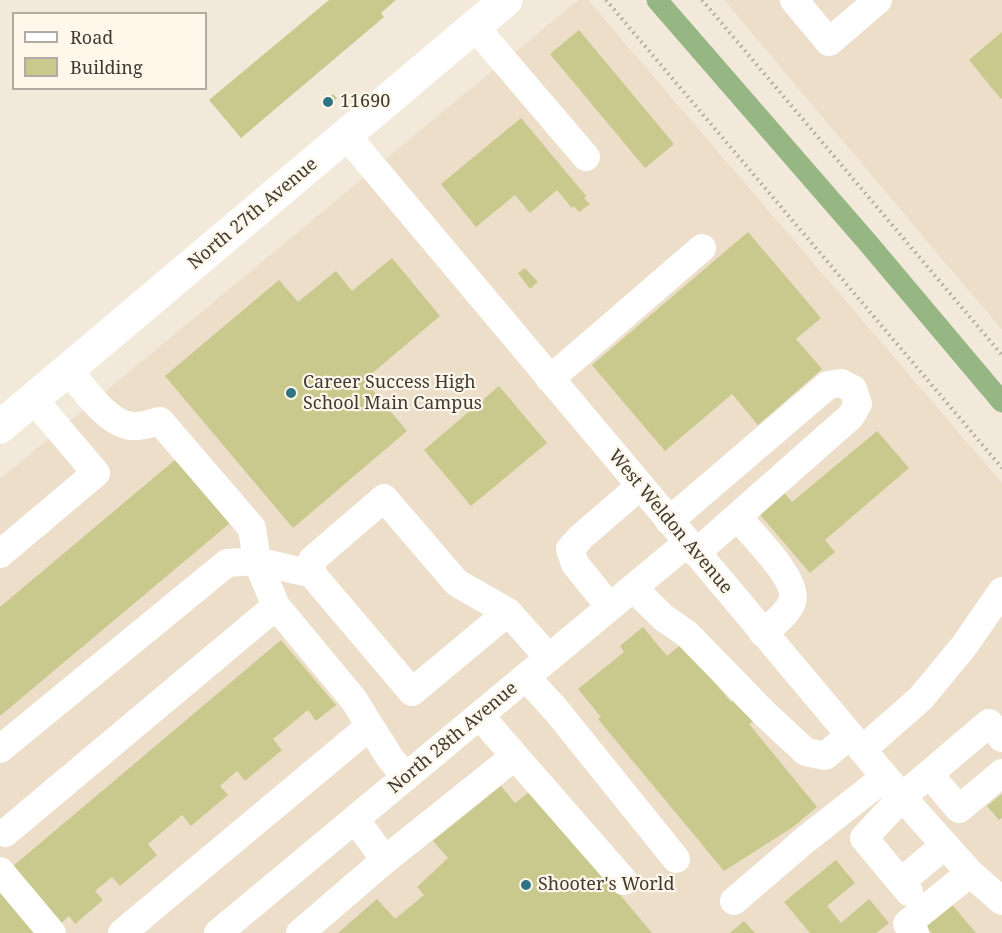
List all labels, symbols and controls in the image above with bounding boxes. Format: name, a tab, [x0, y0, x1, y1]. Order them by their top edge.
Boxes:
legend	[12, 12, 207, 90]
text: Road	[70, 25, 113, 49]
text: Building	[70, 55, 143, 79]
place label: 11690	[340, 91, 390, 113]
marker: 11690	[321, 95, 335, 109]
street label: North 27th Avenue	[184, 154, 322, 274]
place label: Career Success High School Main Campus	[303, 372, 482, 415]
marker: Career Success High School Main Campus	[284, 386, 298, 400]
street label: West Weldon Avenue	[603, 446, 737, 598]
street label: North 28th Avenue	[384, 678, 522, 798]
place label: Shooter's World	[538, 874, 674, 896]
marker: Shooter's World	[519, 878, 533, 892]

